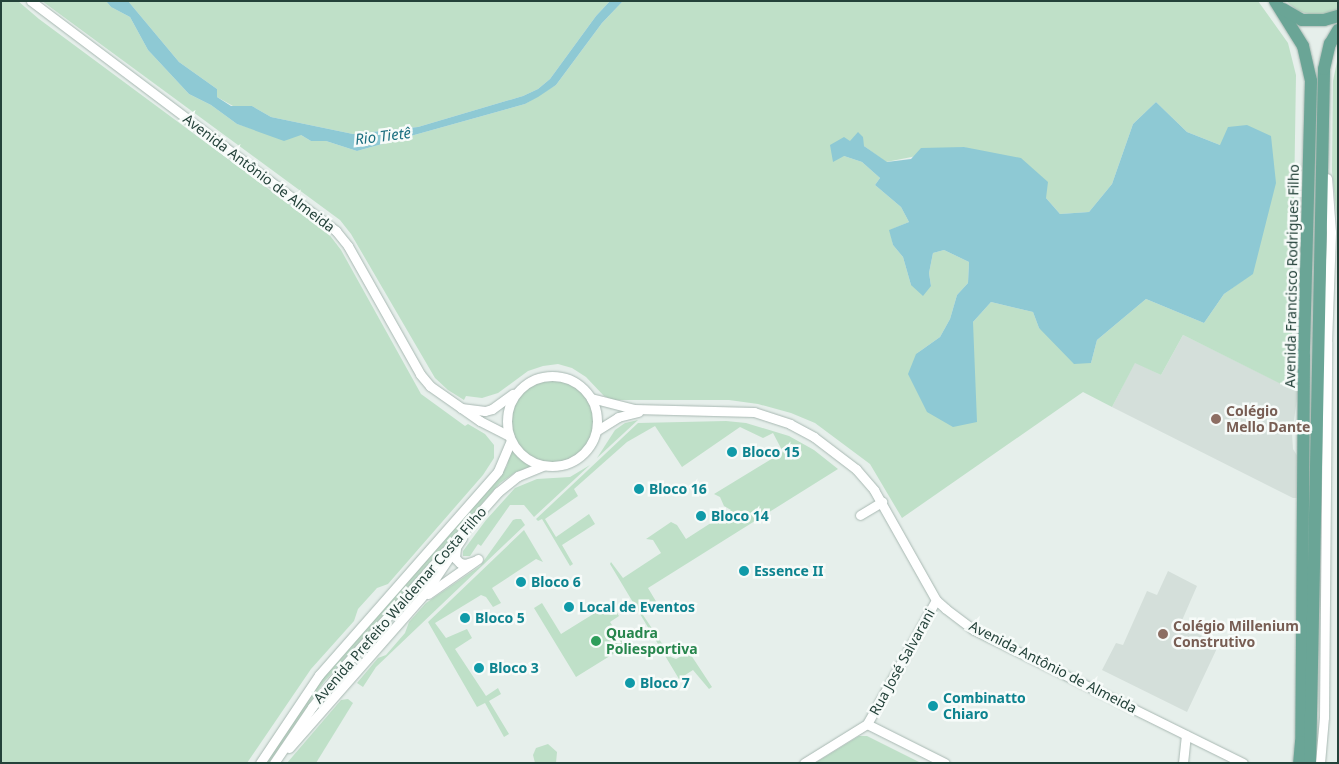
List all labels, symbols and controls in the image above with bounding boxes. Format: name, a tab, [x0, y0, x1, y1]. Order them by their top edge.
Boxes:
street label: Avenida Antônio de Almeida	[180, 110, 338, 236]
water label: Rio Tietê	[354, 124, 412, 148]
street label: Avenida Francisco Rodrigues Filho	[1282, 164, 1302, 388]
place label: Colégio Mello Dante	[1226, 403, 1310, 436]
marker: Colégio Mello Dante	[1210, 413, 1222, 425]
place label: Bloco 15	[742, 444, 800, 460]
marker: Bloco 15	[726, 446, 738, 458]
place label: Bloco 16	[649, 481, 707, 497]
marker: Bloco 16	[633, 483, 645, 495]
street label: Avenida Prefeito Waldemar Costa Filho	[310, 503, 490, 707]
place label: Bloco 14	[711, 508, 769, 524]
marker: Bloco 14	[695, 510, 707, 522]
place label: Essence II	[754, 563, 823, 579]
marker: Essence II	[738, 565, 750, 577]
place label: Bloco 6	[531, 574, 581, 590]
marker: Bloco 6	[515, 576, 527, 588]
place label: Local de Eventos	[579, 599, 695, 615]
marker: Local de Eventos	[563, 601, 575, 613]
street label: Rua José Salvarani	[866, 606, 938, 718]
place label: Bloco 5	[475, 610, 525, 626]
marker: Bloco 5	[459, 612, 471, 624]
street label: Avenida Antônio de Almeida	[967, 617, 1139, 717]
place label: Colégio Millenium Construtivo	[1173, 618, 1299, 650]
place label: Quadra Poliesportiva	[606, 625, 698, 658]
marker: Colégio Millenium Construtivo	[1157, 628, 1169, 640]
marker: Quadra Poliesportiva	[590, 635, 602, 647]
place label: Bloco 3	[489, 660, 539, 676]
marker: Bloco 3	[473, 662, 485, 674]
place label: Bloco 7	[640, 675, 690, 691]
marker: Bloco 7	[624, 677, 636, 689]
place label: Combinatto Chiaro	[943, 690, 1026, 722]
marker: Combinatto Chiaro	[927, 700, 939, 712]

